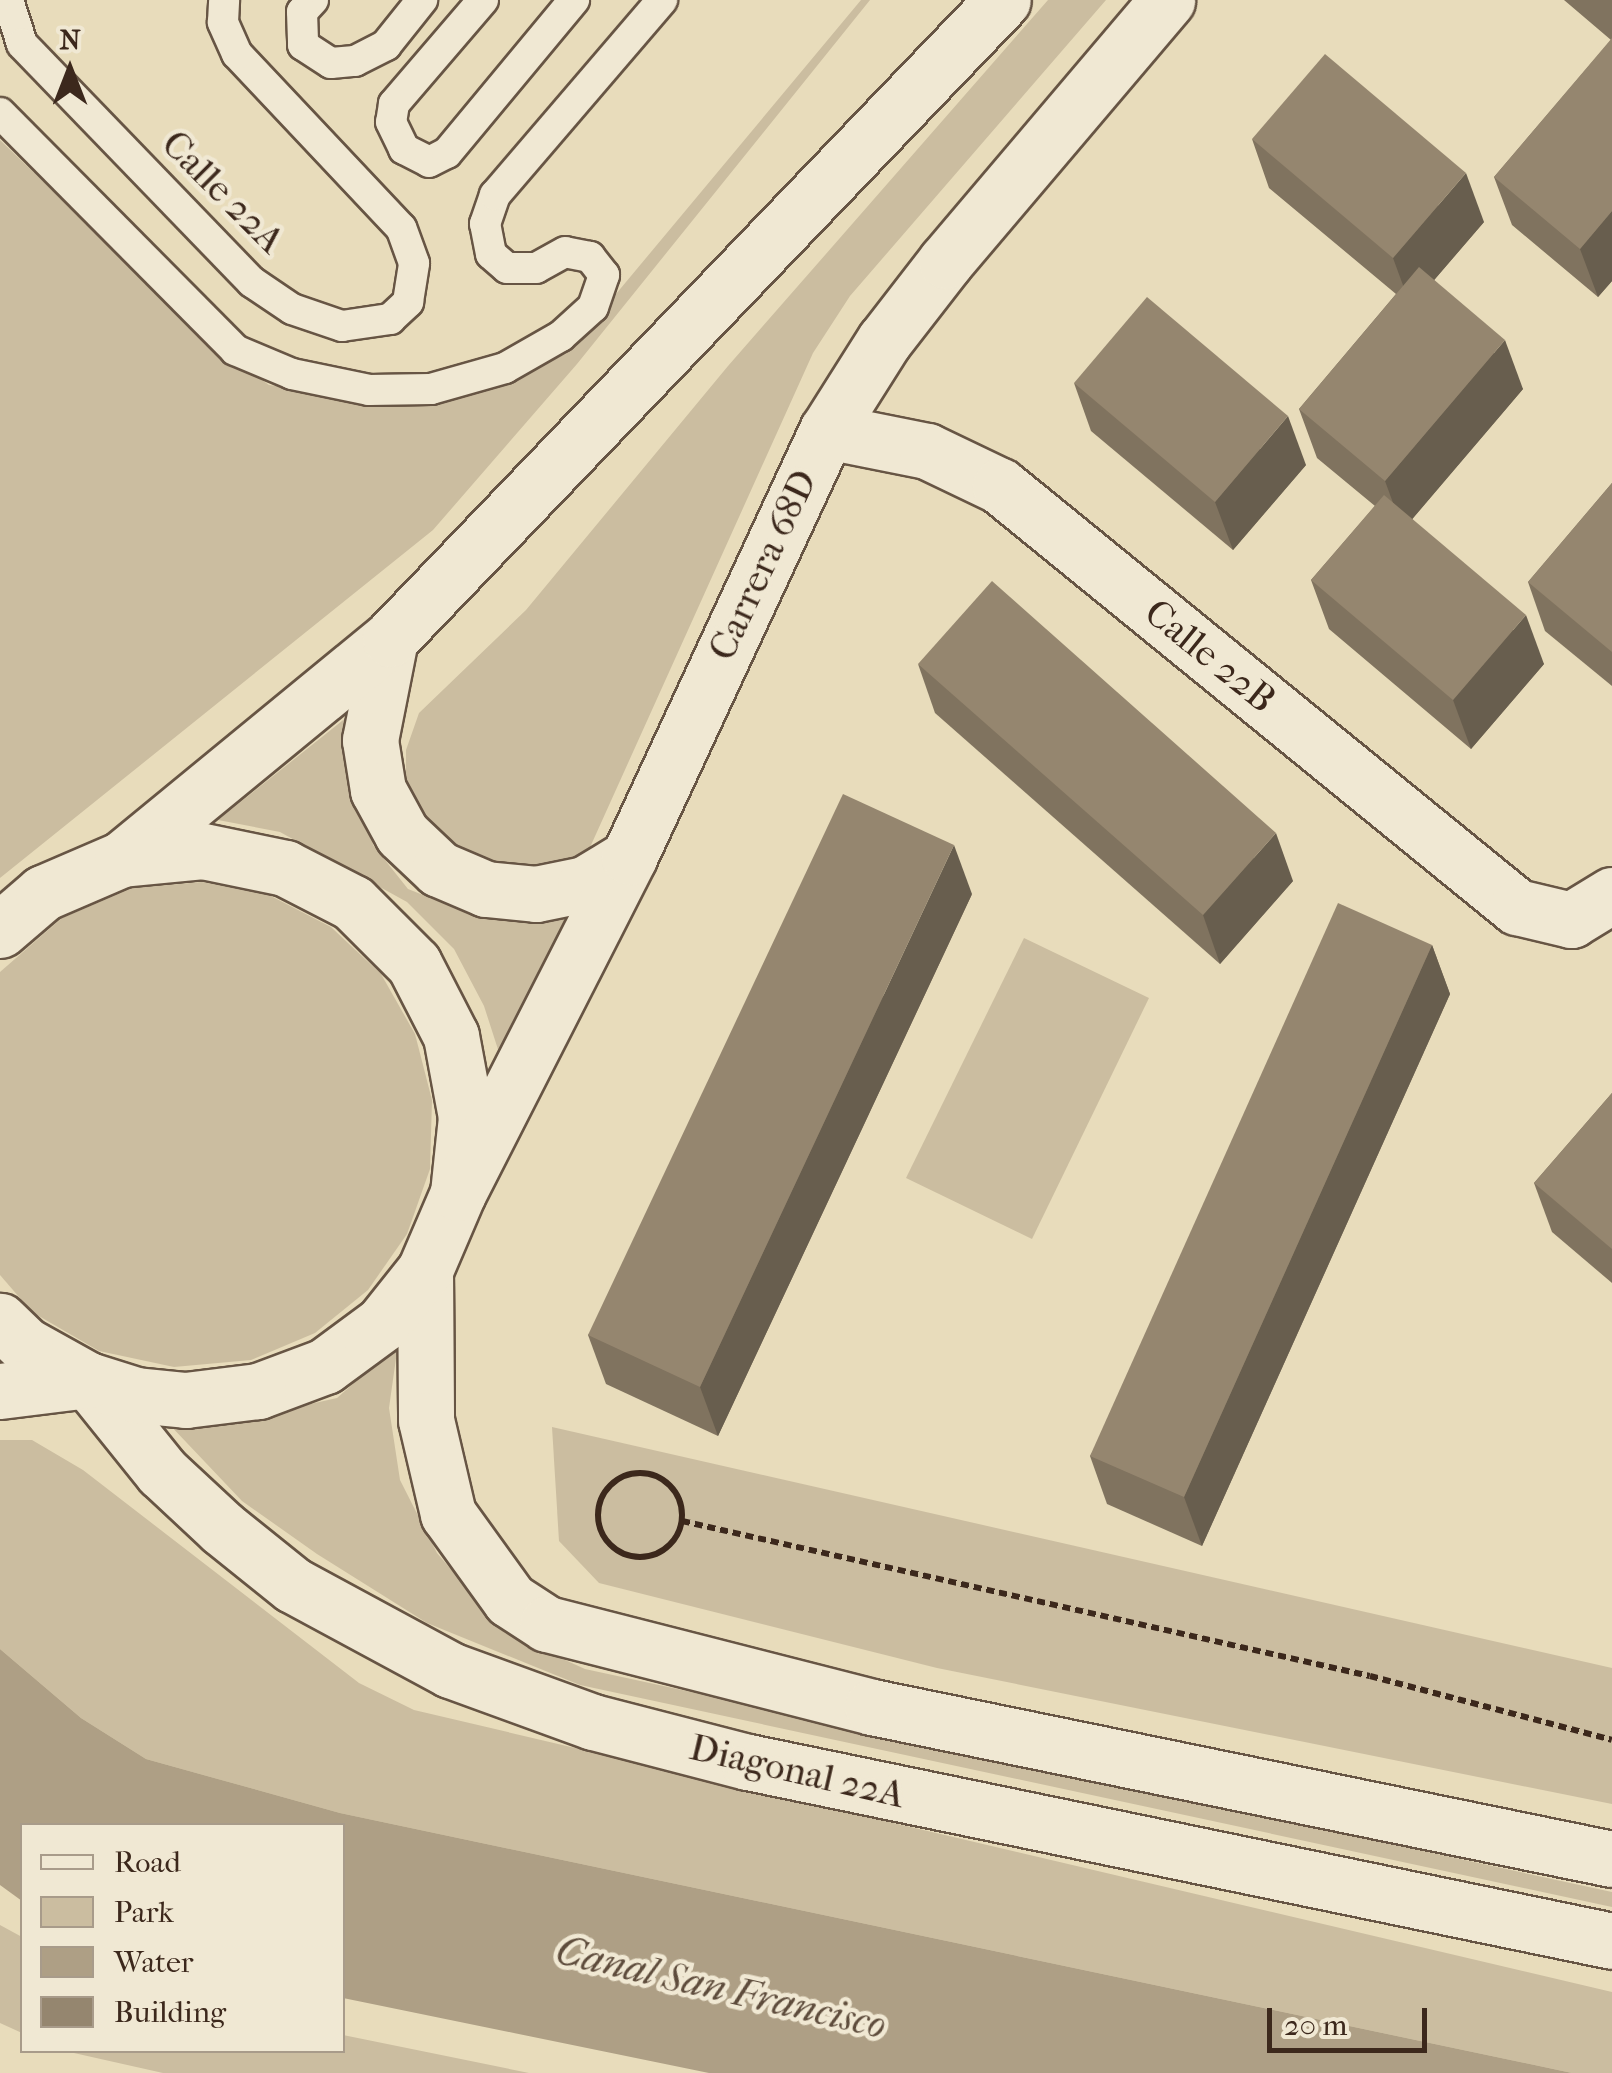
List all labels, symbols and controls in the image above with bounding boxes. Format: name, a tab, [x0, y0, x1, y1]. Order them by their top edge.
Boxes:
north arrow	[20, 20, 120, 120]
text: N	[59, 23, 81, 56]
street label: Calle 22A	[152, 121, 294, 263]
street label: Carrera 68D	[699, 463, 827, 667]
street label: Calle 22B	[1136, 590, 1284, 722]
street label: Diagonal 22A	[685, 1724, 909, 1818]
legend	[20, 1823, 345, 2053]
text: Road	[114, 1845, 181, 1880]
text: Park	[114, 1895, 174, 1930]
water label: Canal San Francisco	[551, 1927, 891, 2049]
text: Water	[114, 1945, 194, 1980]
scale bar	[1272, 1988, 1432, 2050]
text: Building	[114, 1995, 226, 2030]
text: 20 m	[1284, 2008, 1347, 2043]

